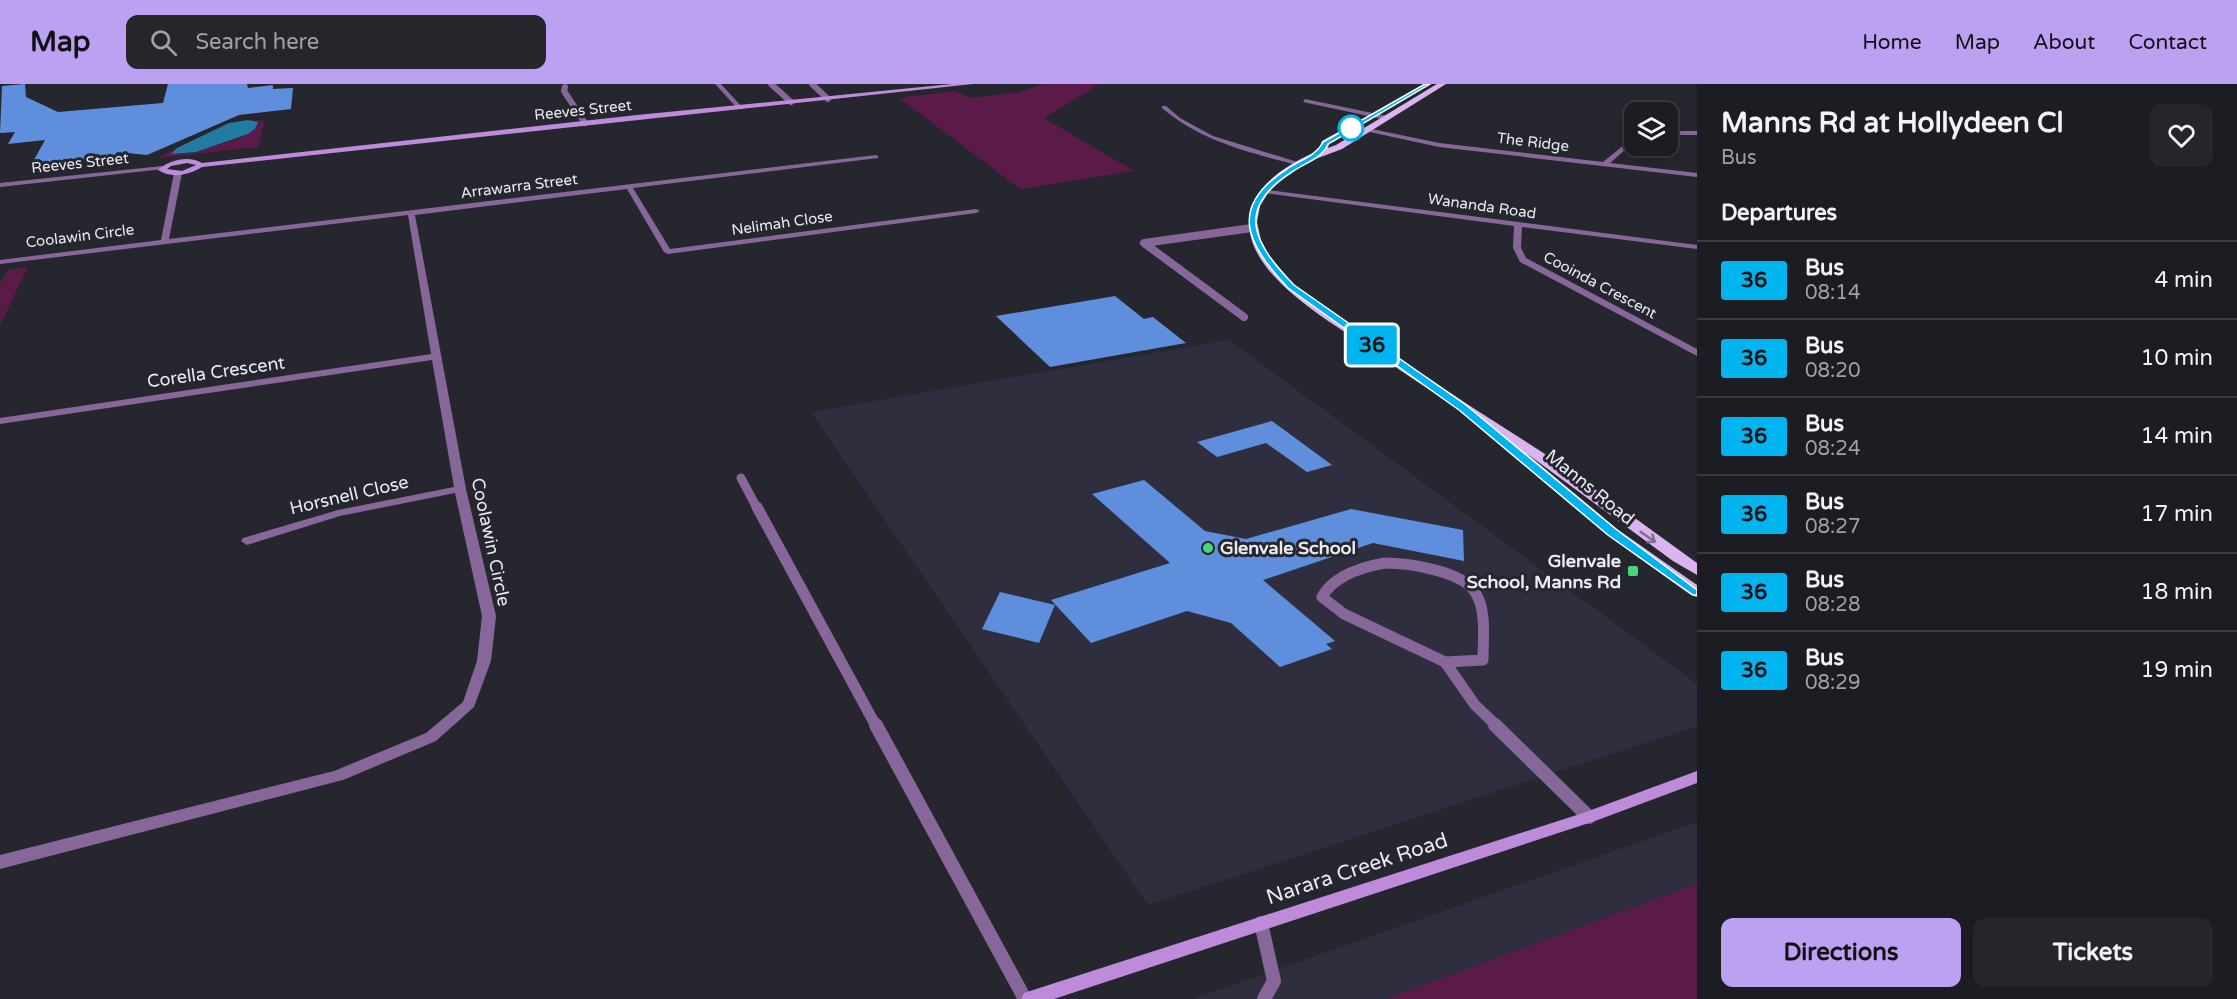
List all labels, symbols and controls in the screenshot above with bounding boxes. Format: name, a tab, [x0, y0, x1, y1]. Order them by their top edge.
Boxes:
search box	[126, 15, 546, 69]
text: Map	[30, 25, 90, 59]
icon: search	[147, 26, 180, 59]
text: Search here	[195, 29, 319, 55]
text: Home	[1862, 30, 1922, 55]
text: Map	[1955, 30, 2000, 55]
text: About	[2033, 30, 2095, 55]
text: Contact	[2128, 30, 2207, 55]
street label: Reeves Street	[533, 96, 633, 124]
map controls	[1624, 102, 1678, 156]
button: layers	[1624, 102, 1678, 156]
button: heart	[2150, 104, 2213, 167]
text: Manns Rd at Hollydeen Cl	[1721, 106, 2064, 140]
unlabelled marker	[1338, 115, 1364, 141]
street label: The Ridge	[1496, 129, 1570, 155]
text: Bus	[1721, 146, 1757, 170]
street label: Reeves Street	[30, 149, 130, 177]
street label: Arrawarra Street	[459, 170, 579, 202]
street label: Wananda Road	[1427, 189, 1537, 223]
text: Departures	[1721, 200, 1837, 226]
street label: Nelimah Close	[730, 207, 834, 239]
street label: Coolawin Circle	[25, 220, 135, 252]
street label: Cooinda Crescent	[1540, 248, 1660, 323]
text: Bus	[1805, 255, 1844, 281]
text: 4 min	[2154, 267, 2213, 293]
text: 36	[1741, 268, 1767, 293]
text: 08:14	[1805, 281, 1860, 305]
line badge: 36	[1345, 326, 1399, 364]
text: 36	[1359, 333, 1385, 358]
text: Bus	[1805, 333, 1844, 359]
text: 10 min	[2141, 345, 2213, 371]
text: 36	[1741, 346, 1767, 371]
street label: Corella Crescent	[146, 351, 286, 393]
text: 08:20	[1805, 359, 1860, 383]
text: Bus	[1805, 411, 1844, 437]
text: 14 min	[2141, 423, 2213, 449]
text: 36	[1741, 424, 1767, 449]
text: 08:24	[1805, 437, 1860, 461]
street label: Manns Road	[1541, 444, 1639, 530]
street label: Horsnell Close	[287, 471, 411, 519]
street label: Coolawin Circle	[467, 476, 515, 608]
text: Bus	[1805, 489, 1844, 515]
text: 17 min	[2141, 501, 2213, 527]
text: 36	[1741, 502, 1767, 527]
text: 08:27	[1805, 515, 1860, 539]
one-way arrow	[1640, 530, 1657, 543]
place label: Glenvale School	[1220, 537, 1356, 559]
marker: Glenvale School	[1201, 541, 1215, 555]
place label: Glenvale School, Manns Rd	[1467, 550, 1621, 593]
marker: Glenvale School, Manns Rd	[1626, 564, 1640, 578]
text: Bus	[1805, 567, 1844, 593]
text: 18 min	[2141, 579, 2213, 605]
text: 36	[1741, 580, 1767, 605]
text: 08:28	[1805, 593, 1860, 617]
text: Bus	[1805, 645, 1844, 671]
text: 19 min	[2141, 657, 2213, 683]
text: 36	[1741, 658, 1767, 683]
text: 08:29	[1805, 671, 1860, 695]
street label: Narara Creek Road	[1263, 828, 1451, 910]
button: Directions	[1721, 918, 1961, 987]
button: Tickets	[1973, 918, 2213, 987]

